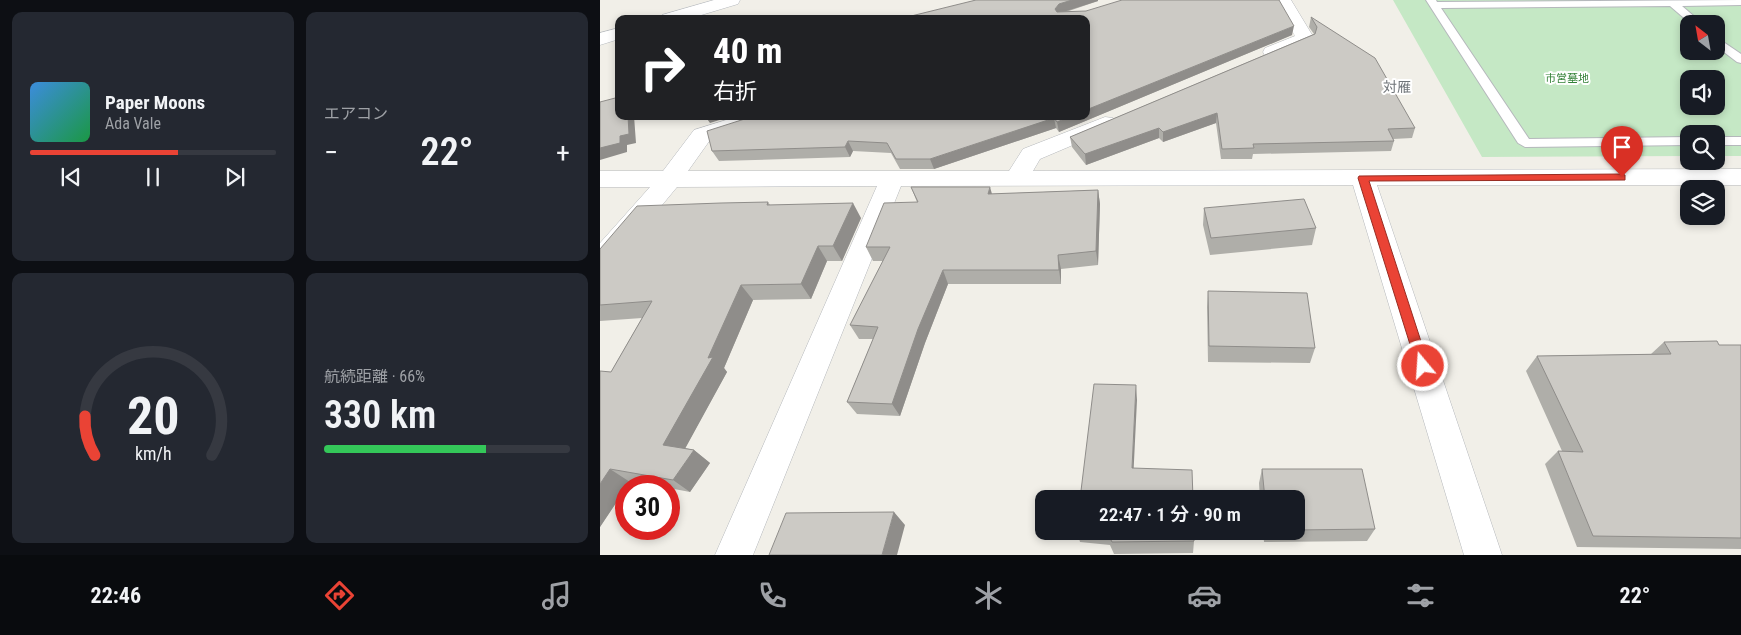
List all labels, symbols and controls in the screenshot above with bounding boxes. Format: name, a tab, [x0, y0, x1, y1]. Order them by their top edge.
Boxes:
north arrow	[1680, 15, 1725, 60]
map controls	[1680, 15, 1725, 225]
text: 40 m	[713, 31, 782, 72]
icon: right	[630, 35, 695, 100]
button: sound	[1680, 70, 1725, 115]
park label: 市営墓地	[1545, 72, 1589, 85]
text: 右折	[713, 79, 757, 104]
district label: 対雁	[1383, 79, 1411, 95]
text: Paper Moons	[105, 91, 205, 114]
text: エアコン	[324, 104, 388, 123]
text: Ada Vale	[105, 114, 161, 133]
button: search	[1680, 125, 1725, 170]
pin	[1601, 126, 1643, 177]
text: 22°	[421, 130, 473, 174]
icon: arrive	[1608, 133, 1636, 161]
text: −	[324, 136, 338, 169]
text: +	[556, 136, 570, 169]
icon: previous	[57, 163, 85, 191]
icon: pause	[139, 163, 167, 191]
icon: next	[221, 163, 249, 191]
button: layers	[1680, 180, 1725, 225]
position arrow	[1396, 339, 1448, 391]
text: 航続距離 · 66%	[324, 367, 425, 386]
text: 20	[127, 386, 179, 447]
text: 330 km	[324, 393, 436, 437]
text: km/h	[135, 443, 171, 464]
speed limit sign: 30	[615, 475, 680, 540]
text: 22:47 · 1 分 · 90 m	[1099, 503, 1241, 526]
icon: directions	[322, 578, 357, 613]
icon: music	[539, 578, 574, 613]
icon: phone	[755, 578, 790, 613]
icon: climate	[971, 578, 1006, 613]
icon: car	[1187, 578, 1222, 613]
icon: filters	[1403, 578, 1438, 613]
text: 22:46	[91, 583, 141, 608]
text: 22°	[1620, 583, 1650, 608]

